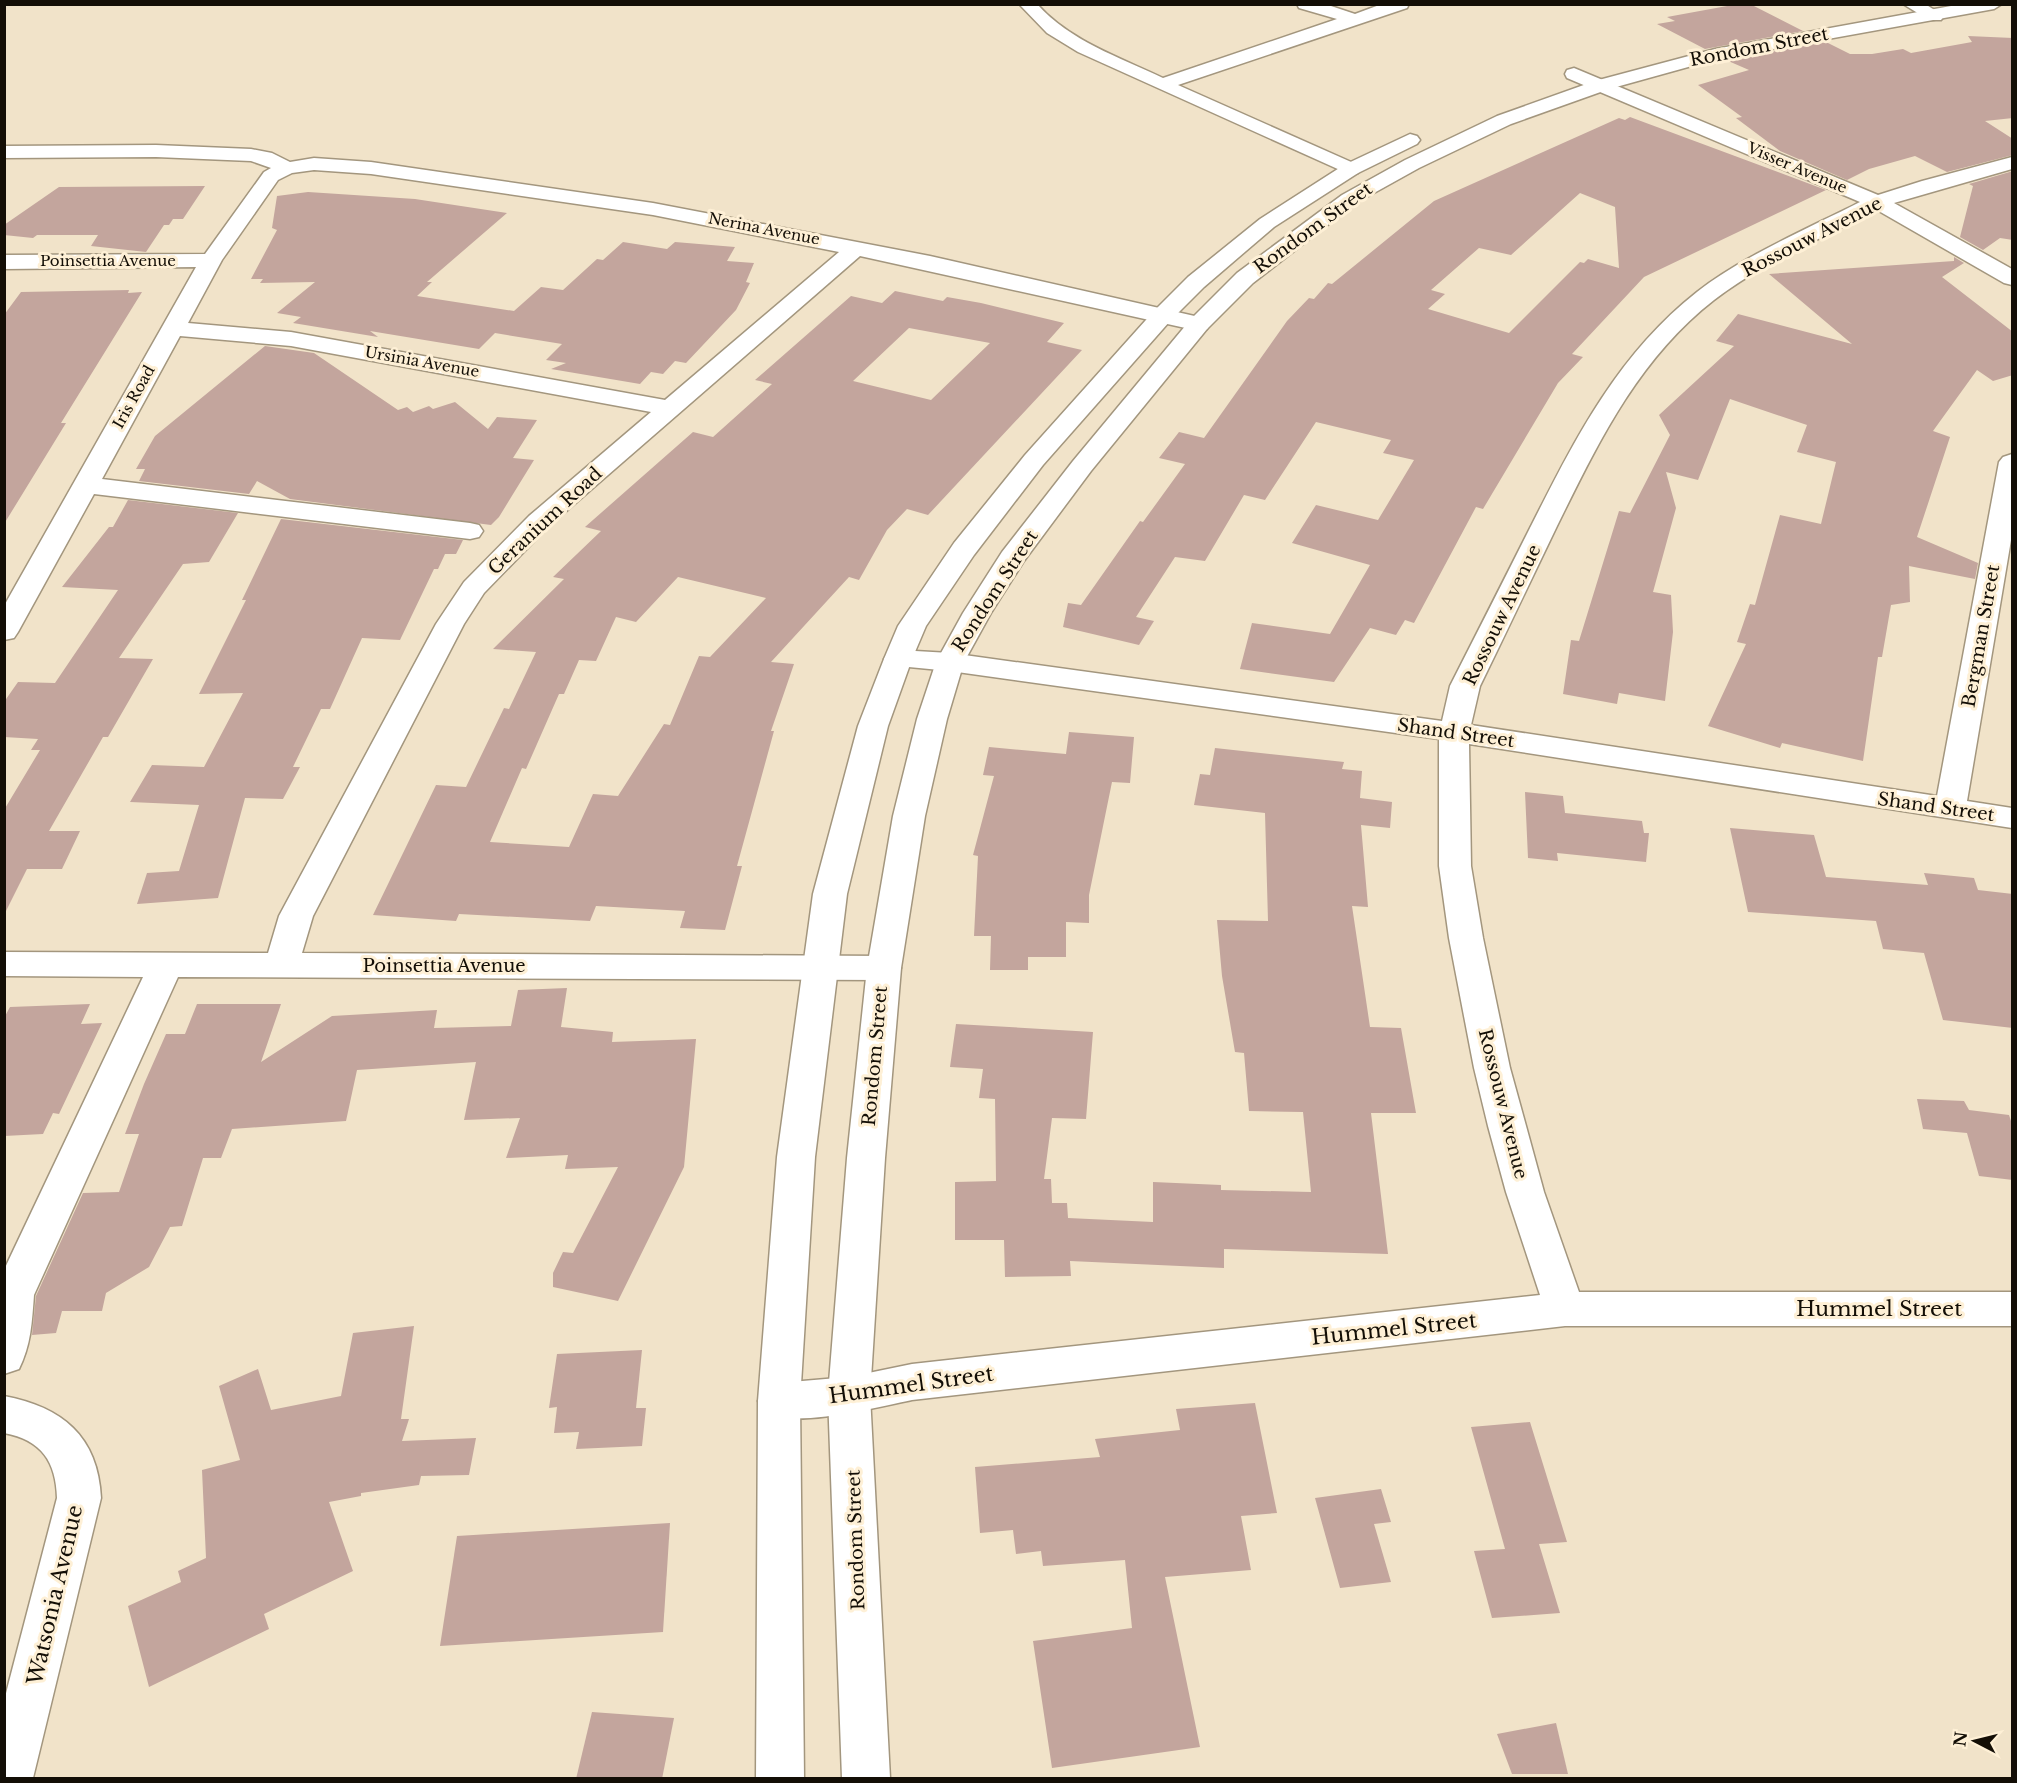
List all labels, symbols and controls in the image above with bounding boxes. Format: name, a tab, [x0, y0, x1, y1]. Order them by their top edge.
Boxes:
street label: Rondom Street	[1688, 23, 1830, 71]
street label: Visser Avenue	[1744, 138, 1850, 197]
street label: Rondom Street	[1250, 178, 1377, 278]
street label: Rossouw Avenue	[1738, 192, 1886, 282]
street label: Nerina Avenue	[707, 208, 822, 249]
street label: Poinsettia Avenue	[40, 251, 176, 270]
street label: Ursinia Avenue	[363, 342, 481, 381]
street label: Iris Road	[108, 362, 159, 432]
street label: Geranium Road	[484, 463, 606, 579]
street label: Rondom Street	[947, 526, 1043, 656]
street label: Rossouw Avenue	[1458, 541, 1546, 689]
street label: Bergman Street	[1958, 563, 2004, 709]
street label: Shand Street	[1396, 714, 1516, 752]
street label: Shand Street	[1876, 788, 1996, 826]
street label: Poinsettia Avenue	[362, 955, 526, 977]
street label: Rondom Street	[858, 985, 892, 1127]
street label: Rossouw Avenue	[1474, 1027, 1532, 1181]
street label: Hummel Street	[1796, 1296, 1962, 1322]
street label: Hummel Street	[1310, 1307, 1478, 1351]
street label: Hummel Street	[827, 1361, 995, 1409]
street label: Rondom Street	[843, 1469, 869, 1611]
street label: Watsonia Avenue	[21, 1502, 88, 1688]
north arrow	[1945, 1711, 2005, 1771]
text: N	[1949, 1730, 1971, 1748]

